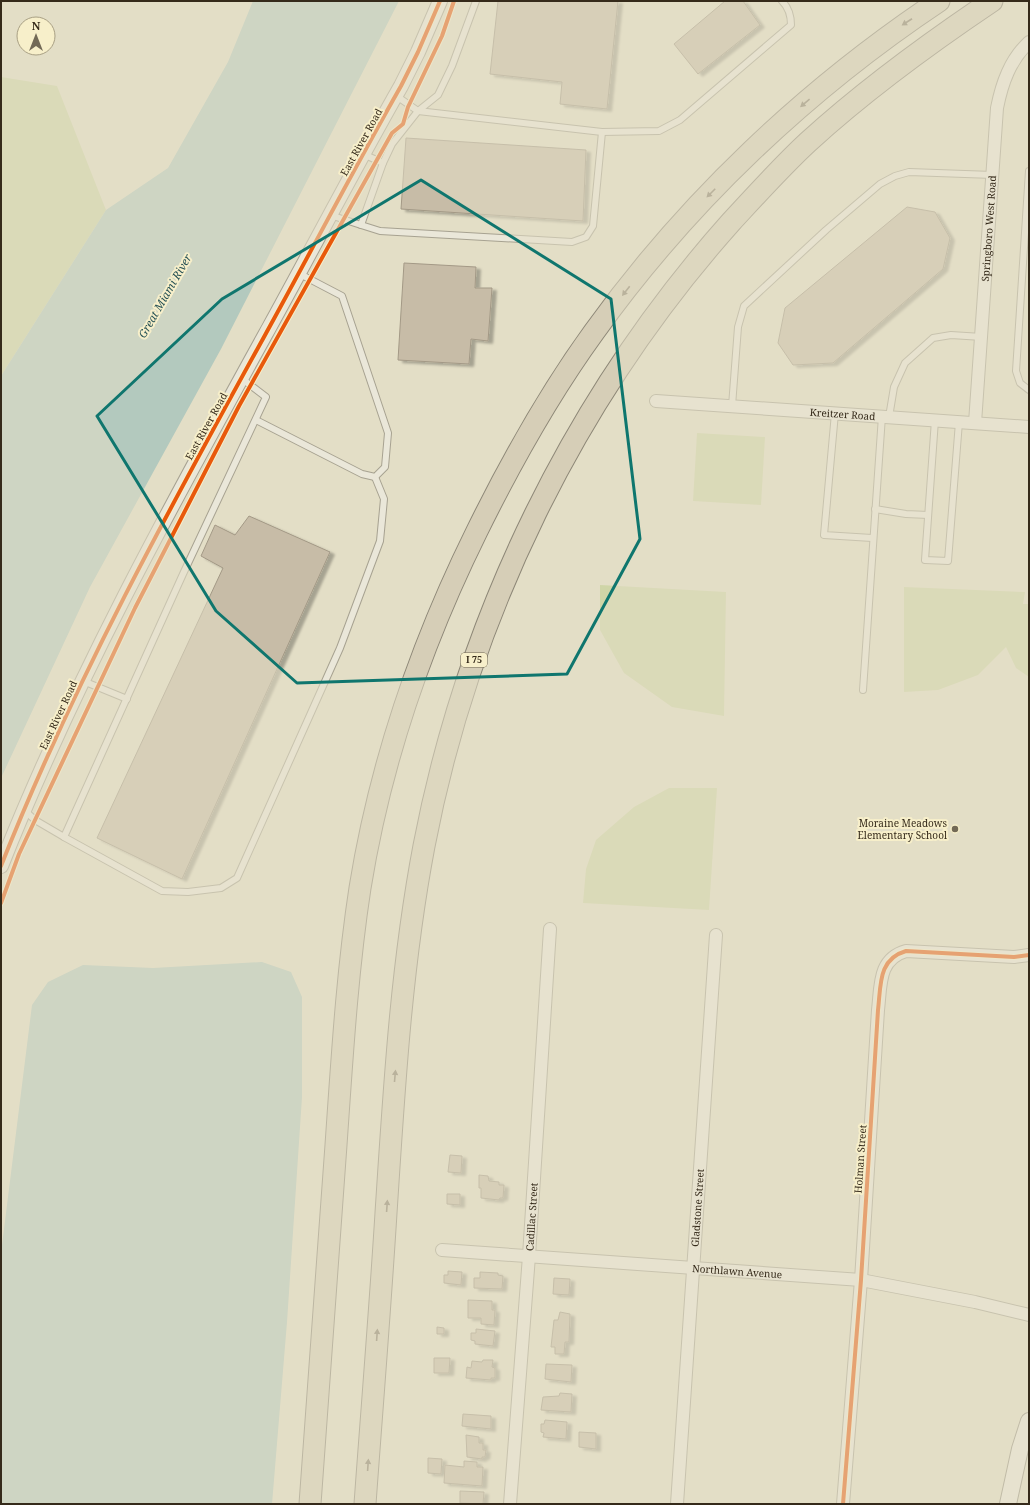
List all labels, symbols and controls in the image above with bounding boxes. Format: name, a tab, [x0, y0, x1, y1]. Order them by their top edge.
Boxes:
north arrow	[16, 16, 56, 56]
text: N	[32, 18, 41, 33]
one-way arrow	[901, 19, 913, 26]
one-way arrow	[800, 99, 811, 108]
street label: East River Road	[337, 106, 385, 178]
street label: Springboro West Road	[978, 175, 999, 282]
one-way arrow	[706, 188, 716, 198]
water label: Great Miami River	[134, 250, 195, 341]
one-way arrow	[622, 285, 630, 296]
street label: East River Road	[182, 390, 230, 462]
street label: Kreitzer Road	[809, 405, 876, 423]
road number: I 75	[461, 653, 487, 667]
street label: East River Road	[36, 678, 80, 752]
place label: Moraine Meadows Elementary School	[858, 816, 947, 842]
marker: Moraine Meadows Elementary School	[950, 824, 960, 834]
one-way arrow	[392, 1070, 399, 1082]
street label: Holman Street	[851, 1124, 869, 1194]
street label: Gladstone Street	[688, 1168, 707, 1247]
street label: Cadillac Street	[522, 1182, 541, 1251]
one-way arrow	[383, 1200, 390, 1212]
street label: Northlawn Avenue	[692, 1261, 783, 1281]
one-way arrow	[374, 1329, 381, 1341]
one-way arrow	[364, 1459, 371, 1471]

